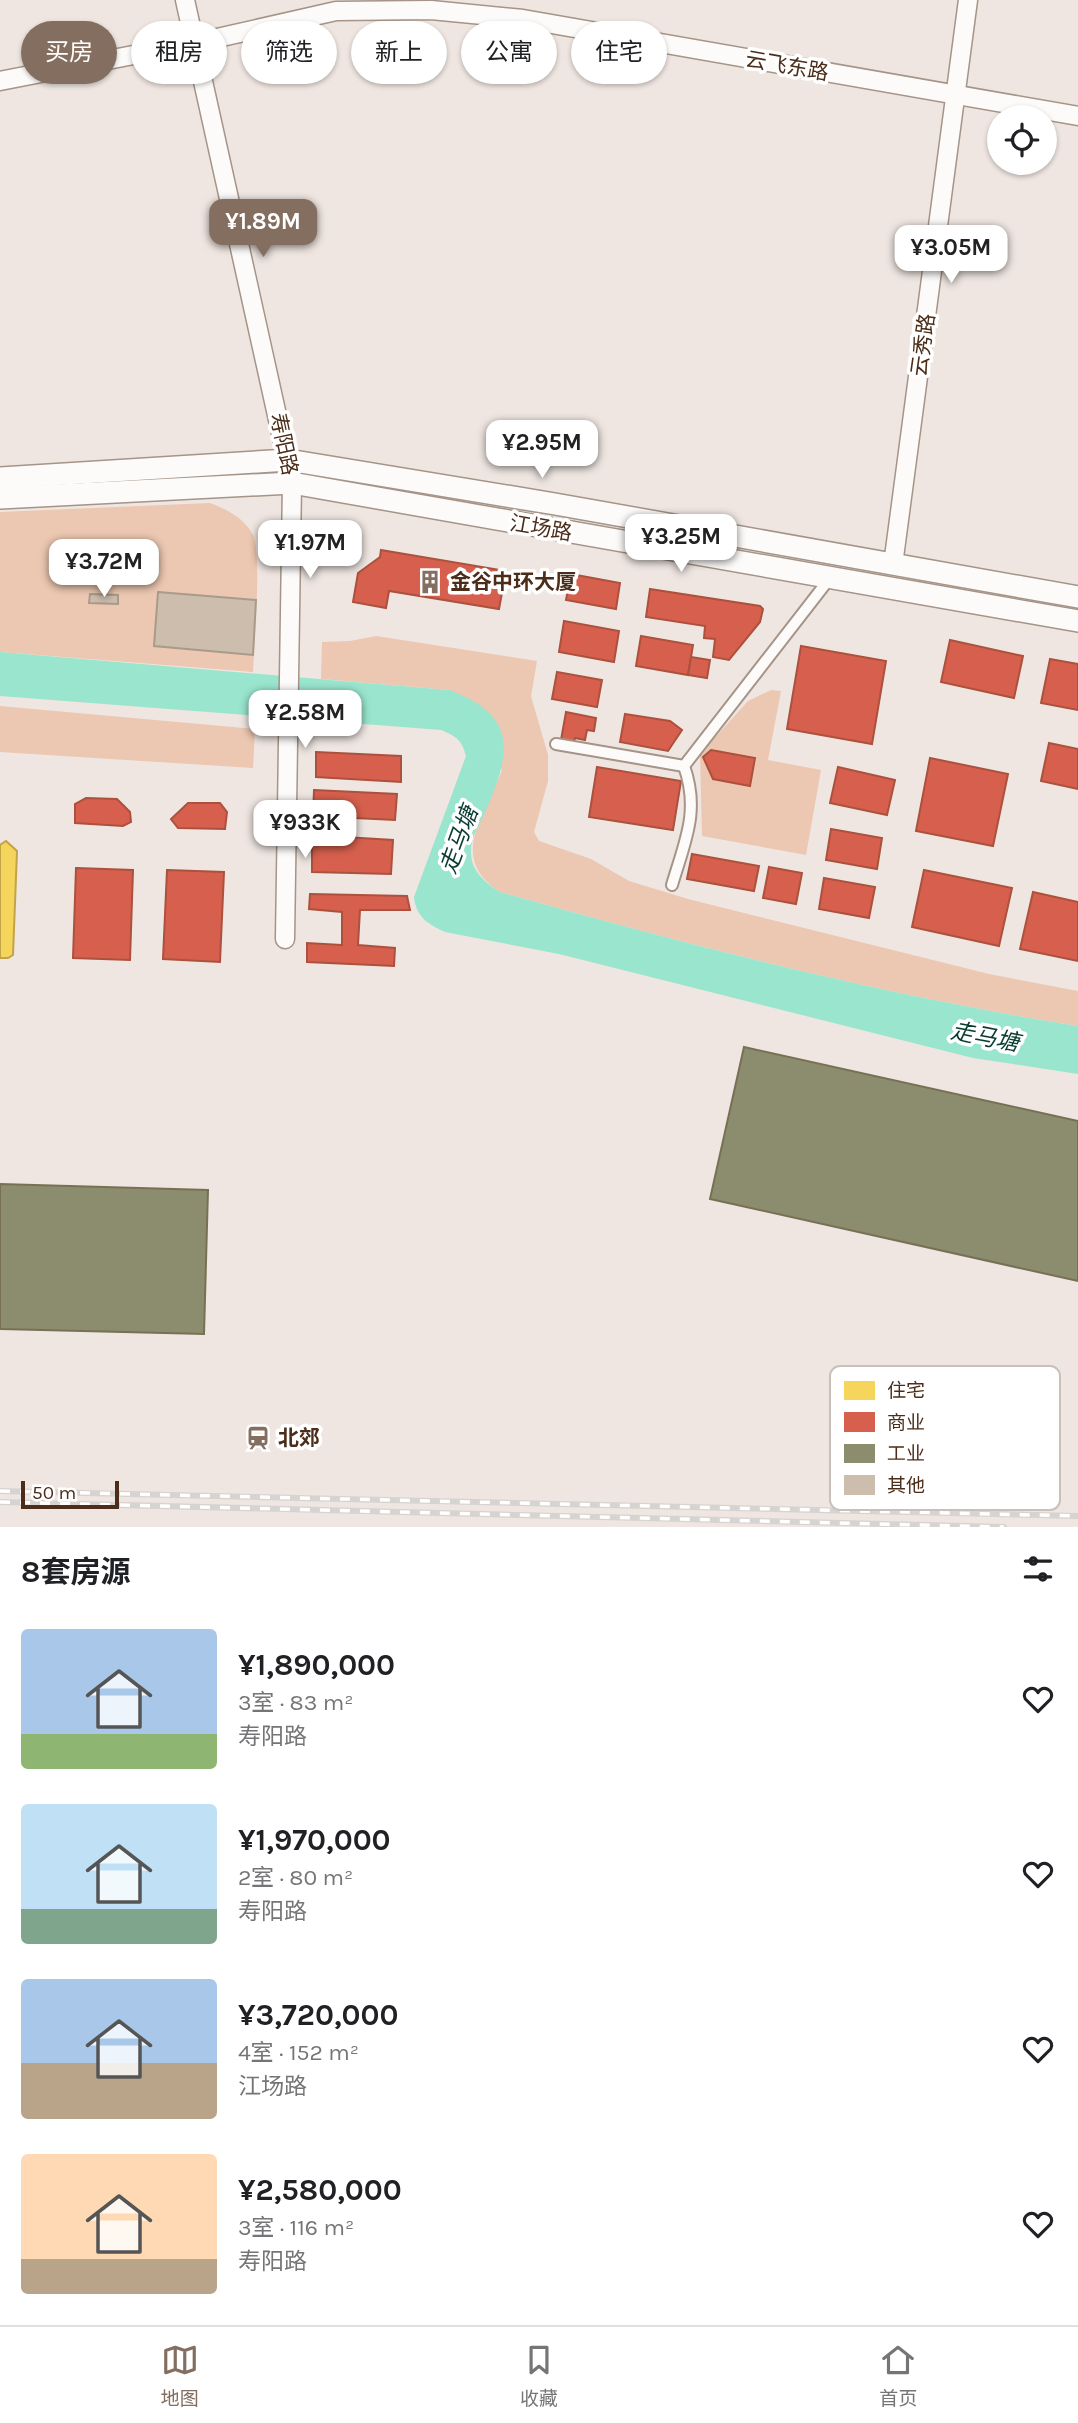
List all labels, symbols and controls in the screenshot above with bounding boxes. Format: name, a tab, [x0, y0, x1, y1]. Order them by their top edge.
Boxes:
chip: 买房	[21, 21, 117, 84]
chip: 租房	[131, 21, 227, 84]
chip: 筛选	[241, 21, 337, 84]
chip: 新上	[351, 21, 447, 84]
chip: 公寓	[461, 21, 557, 84]
chip: 住宅	[571, 21, 667, 84]
street label: 云飞东路	[744, 47, 830, 85]
map controls	[987, 105, 1057, 175]
button: locate	[987, 105, 1057, 175]
pin: ¥1.89M	[206, 200, 320, 259]
text: ¥1.89M	[225, 208, 301, 235]
pin: ¥3.05M	[894, 226, 1008, 285]
text: ¥3.05M	[911, 234, 991, 261]
street label: 云秀路	[907, 312, 939, 378]
street label: 寿阳路	[266, 411, 302, 477]
pin: ¥2.95M	[485, 420, 599, 480]
text: ¥2.95M	[502, 429, 582, 456]
street label: 江场路	[508, 511, 574, 545]
pin: ¥3.25M	[624, 514, 738, 574]
pin: ¥1.97M	[253, 520, 367, 580]
text: ¥3.25M	[641, 523, 721, 550]
text: ¥1.97M	[274, 529, 346, 556]
pin: ¥3.72M	[47, 540, 161, 599]
text: ¥3.72M	[65, 548, 143, 575]
building icon: 金谷中环大厦	[416, 568, 444, 596]
place label: 金谷中环大厦	[450, 570, 576, 594]
pin: ¥2.58M	[248, 690, 362, 750]
text: ¥2.58M	[265, 699, 345, 726]
water label: 走马塘	[435, 799, 485, 877]
pin: ¥933K	[256, 800, 354, 860]
text: ¥933K	[269, 809, 341, 836]
water label: 走马塘	[949, 1017, 1025, 1058]
legend	[830, 1366, 1060, 1510]
text: 住宅	[887, 1380, 925, 1402]
text: 商业	[887, 1412, 925, 1434]
station icon: 北郊	[244, 1424, 272, 1452]
place label: 北郊	[278, 1426, 320, 1450]
text: 工业	[887, 1443, 925, 1465]
text: 其他	[887, 1475, 925, 1497]
scale bar	[21, 1478, 119, 1510]
text: 50 m	[32, 1482, 76, 1504]
icon: filters	[1019, 1550, 1057, 1588]
text: 8套房源	[21, 1554, 130, 1590]
text: ¥1,890,000	[238, 1647, 395, 1683]
icon: home	[77, 1657, 161, 1741]
icon: heart	[1019, 1680, 1057, 1718]
text: 3室 · 83 m²	[238, 1689, 354, 1716]
text: 寿阳路	[238, 1723, 307, 1750]
text: ¥1,970,000	[238, 1822, 391, 1858]
icon: home	[77, 1832, 161, 1916]
icon: heart	[1019, 1855, 1057, 1893]
text: 2室 · 80 m²	[238, 1864, 353, 1891]
text: 寿阳路	[238, 1898, 307, 1925]
text: ¥3,720,000	[238, 1997, 398, 2033]
icon: home	[77, 2007, 161, 2091]
icon: heart	[1019, 2030, 1057, 2068]
text: 4室 · 152 m²	[238, 2039, 359, 2066]
text: 江场路	[238, 2073, 307, 2100]
text: ¥2,580,000	[238, 2172, 402, 2208]
icon: home	[77, 2182, 161, 2266]
icon: heart	[1019, 2205, 1057, 2243]
text: 3室 · 116 m²	[238, 2214, 354, 2241]
text: 寿阳路	[238, 2248, 307, 2275]
tab: 地图	[161, 2341, 199, 2410]
tab: 收藏	[520, 2341, 558, 2410]
tab: 首页	[879, 2341, 917, 2410]

